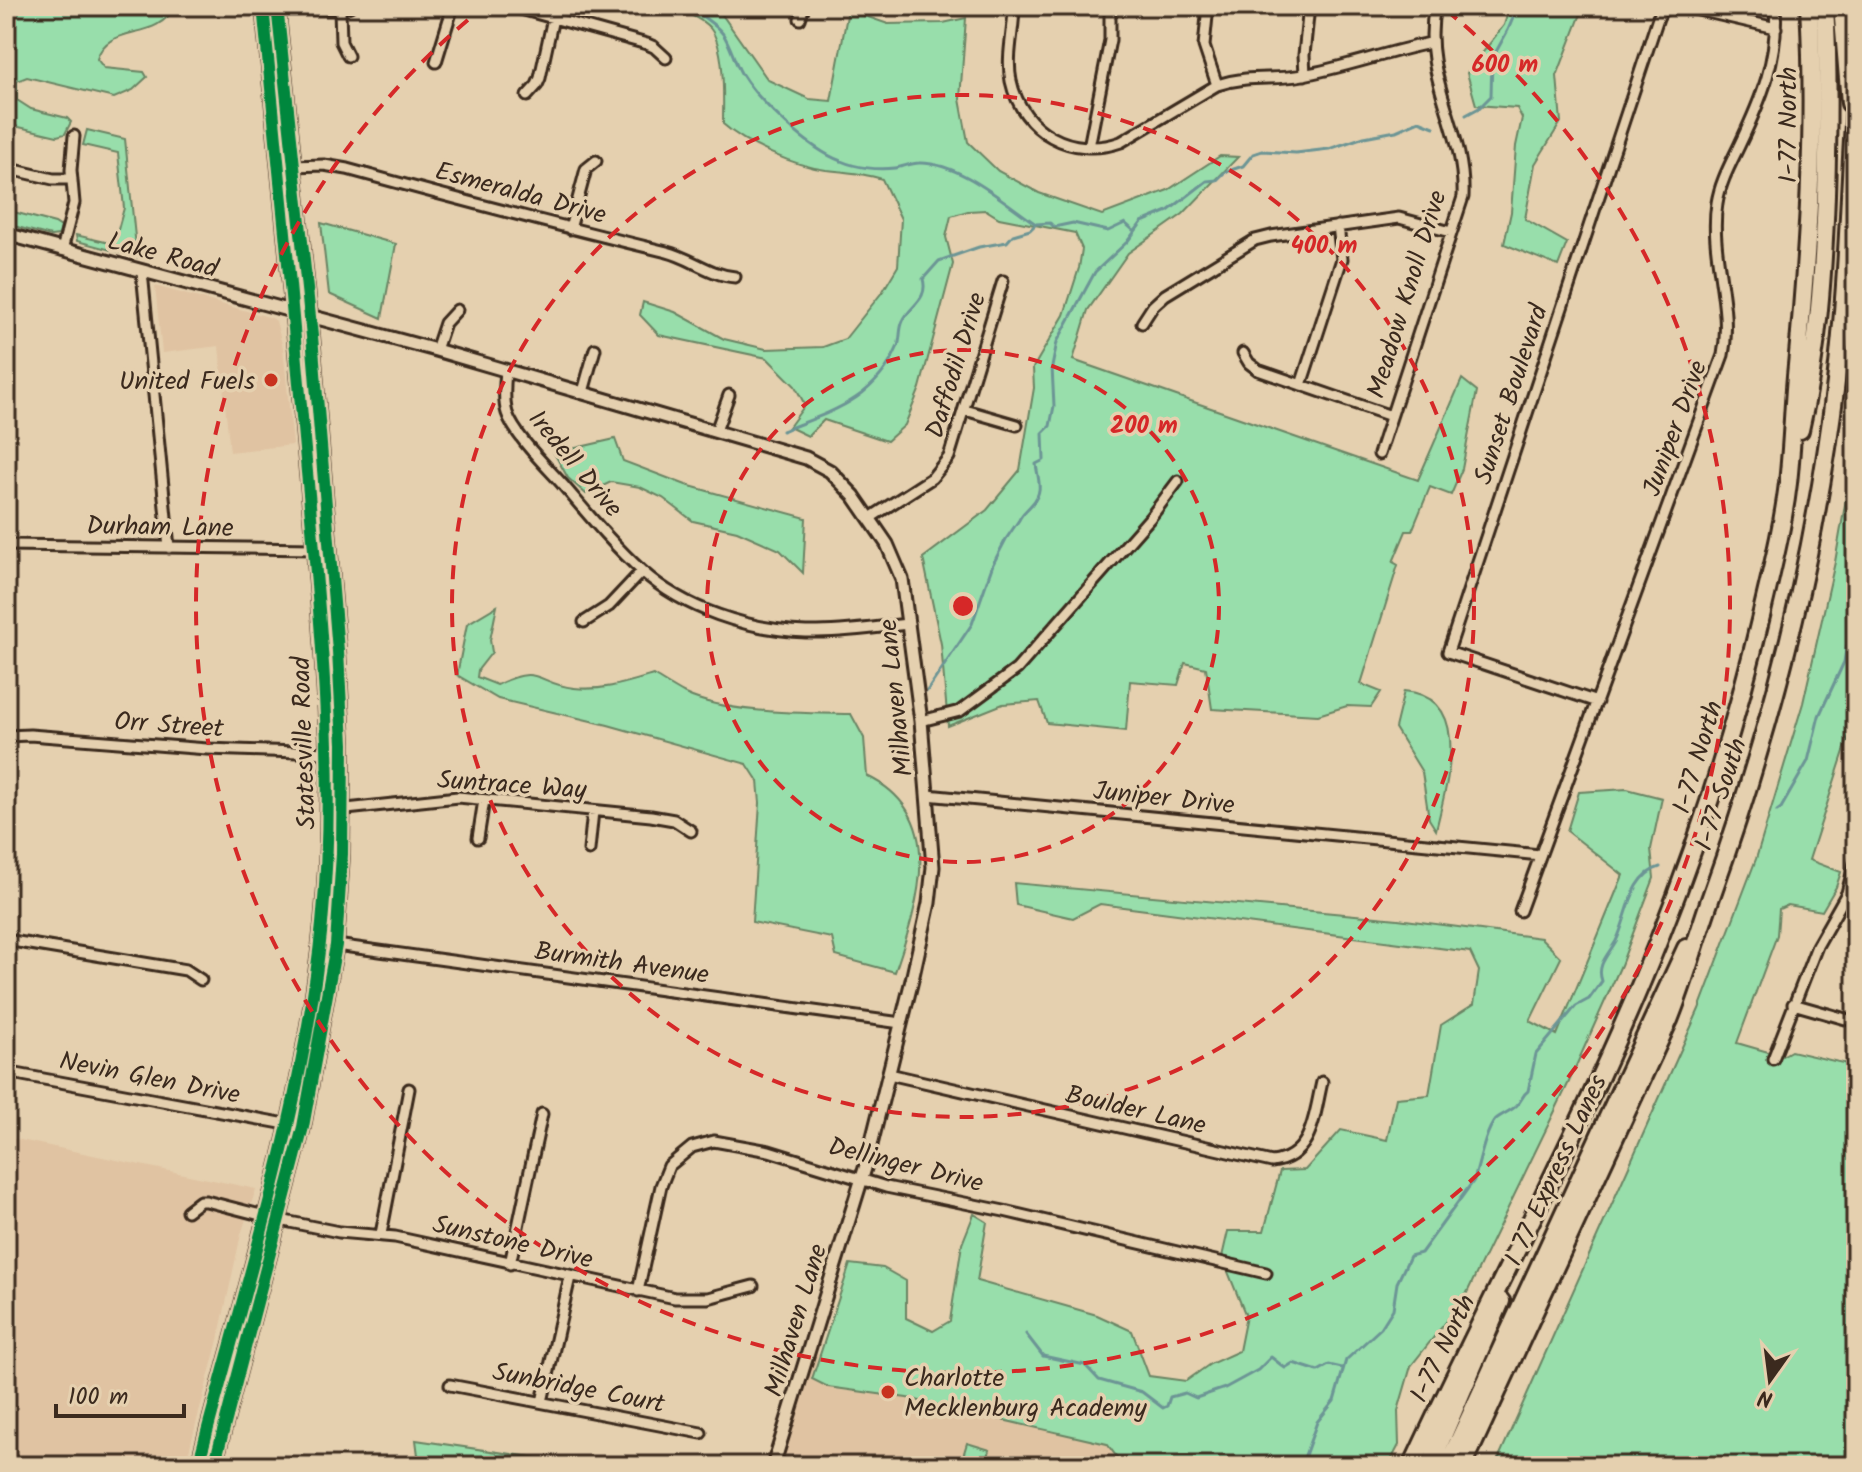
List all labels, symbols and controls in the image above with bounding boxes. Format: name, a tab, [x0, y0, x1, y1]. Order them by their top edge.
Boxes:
text: 600 m	[1472, 46, 1538, 85]
street label: I-77 North	[1768, 67, 1810, 183]
street label: Esmeralda Drive	[430, 151, 611, 237]
street label: Meadow Knoll Drive	[1356, 185, 1460, 404]
street label: Lake Road	[103, 221, 223, 291]
text: 400 m	[1291, 227, 1357, 266]
street label: Daffodil Drive	[915, 287, 999, 444]
street label: Sunset Boulevard	[1463, 298, 1561, 490]
street label: Juniper Drive	[1632, 354, 1720, 503]
place label: United Fuels	[119, 361, 255, 403]
marker: United Fuels	[262, 371, 280, 389]
street label: Iredell Drive	[516, 401, 633, 528]
text: 200 m	[1110, 407, 1178, 446]
street label: Durham Lane	[86, 506, 234, 550]
centre of rings	[949, 592, 977, 620]
street label: Milhaven Lane	[868, 617, 926, 779]
street label: Statesville Road	[281, 655, 329, 830]
street label: I-77 North	[1662, 696, 1736, 819]
street label: Orr Street	[113, 701, 226, 751]
street label: I-77 South	[1684, 733, 1760, 856]
street label: Suntrace Way	[436, 760, 589, 812]
street label: Juniper Drive	[1091, 771, 1237, 827]
street label: Burmith Avenue	[532, 931, 712, 997]
street label: Nevin Glen Drive	[56, 1041, 244, 1117]
street label: I 77 Express Lanes	[1494, 1068, 1620, 1274]
street label: Boulder Lane	[1061, 1074, 1210, 1148]
street label: Dellinger Drive	[824, 1126, 988, 1206]
street label: Sunstone Drive	[428, 1204, 597, 1282]
street label: Milhaven Lane	[754, 1239, 840, 1402]
street label: I-77 North	[1399, 1287, 1488, 1410]
north arrow	[1730, 1340, 1810, 1420]
street label: Sunbridge Court	[489, 1352, 669, 1426]
place label: Charlotte Mecklenburg Academy	[904, 1358, 1147, 1430]
scale bar	[56, 1368, 184, 1418]
text: 100 m	[68, 1378, 128, 1417]
text: N	[1755, 1378, 1777, 1416]
marker: Charlotte Mecklenburg Academy	[879, 1383, 897, 1401]

